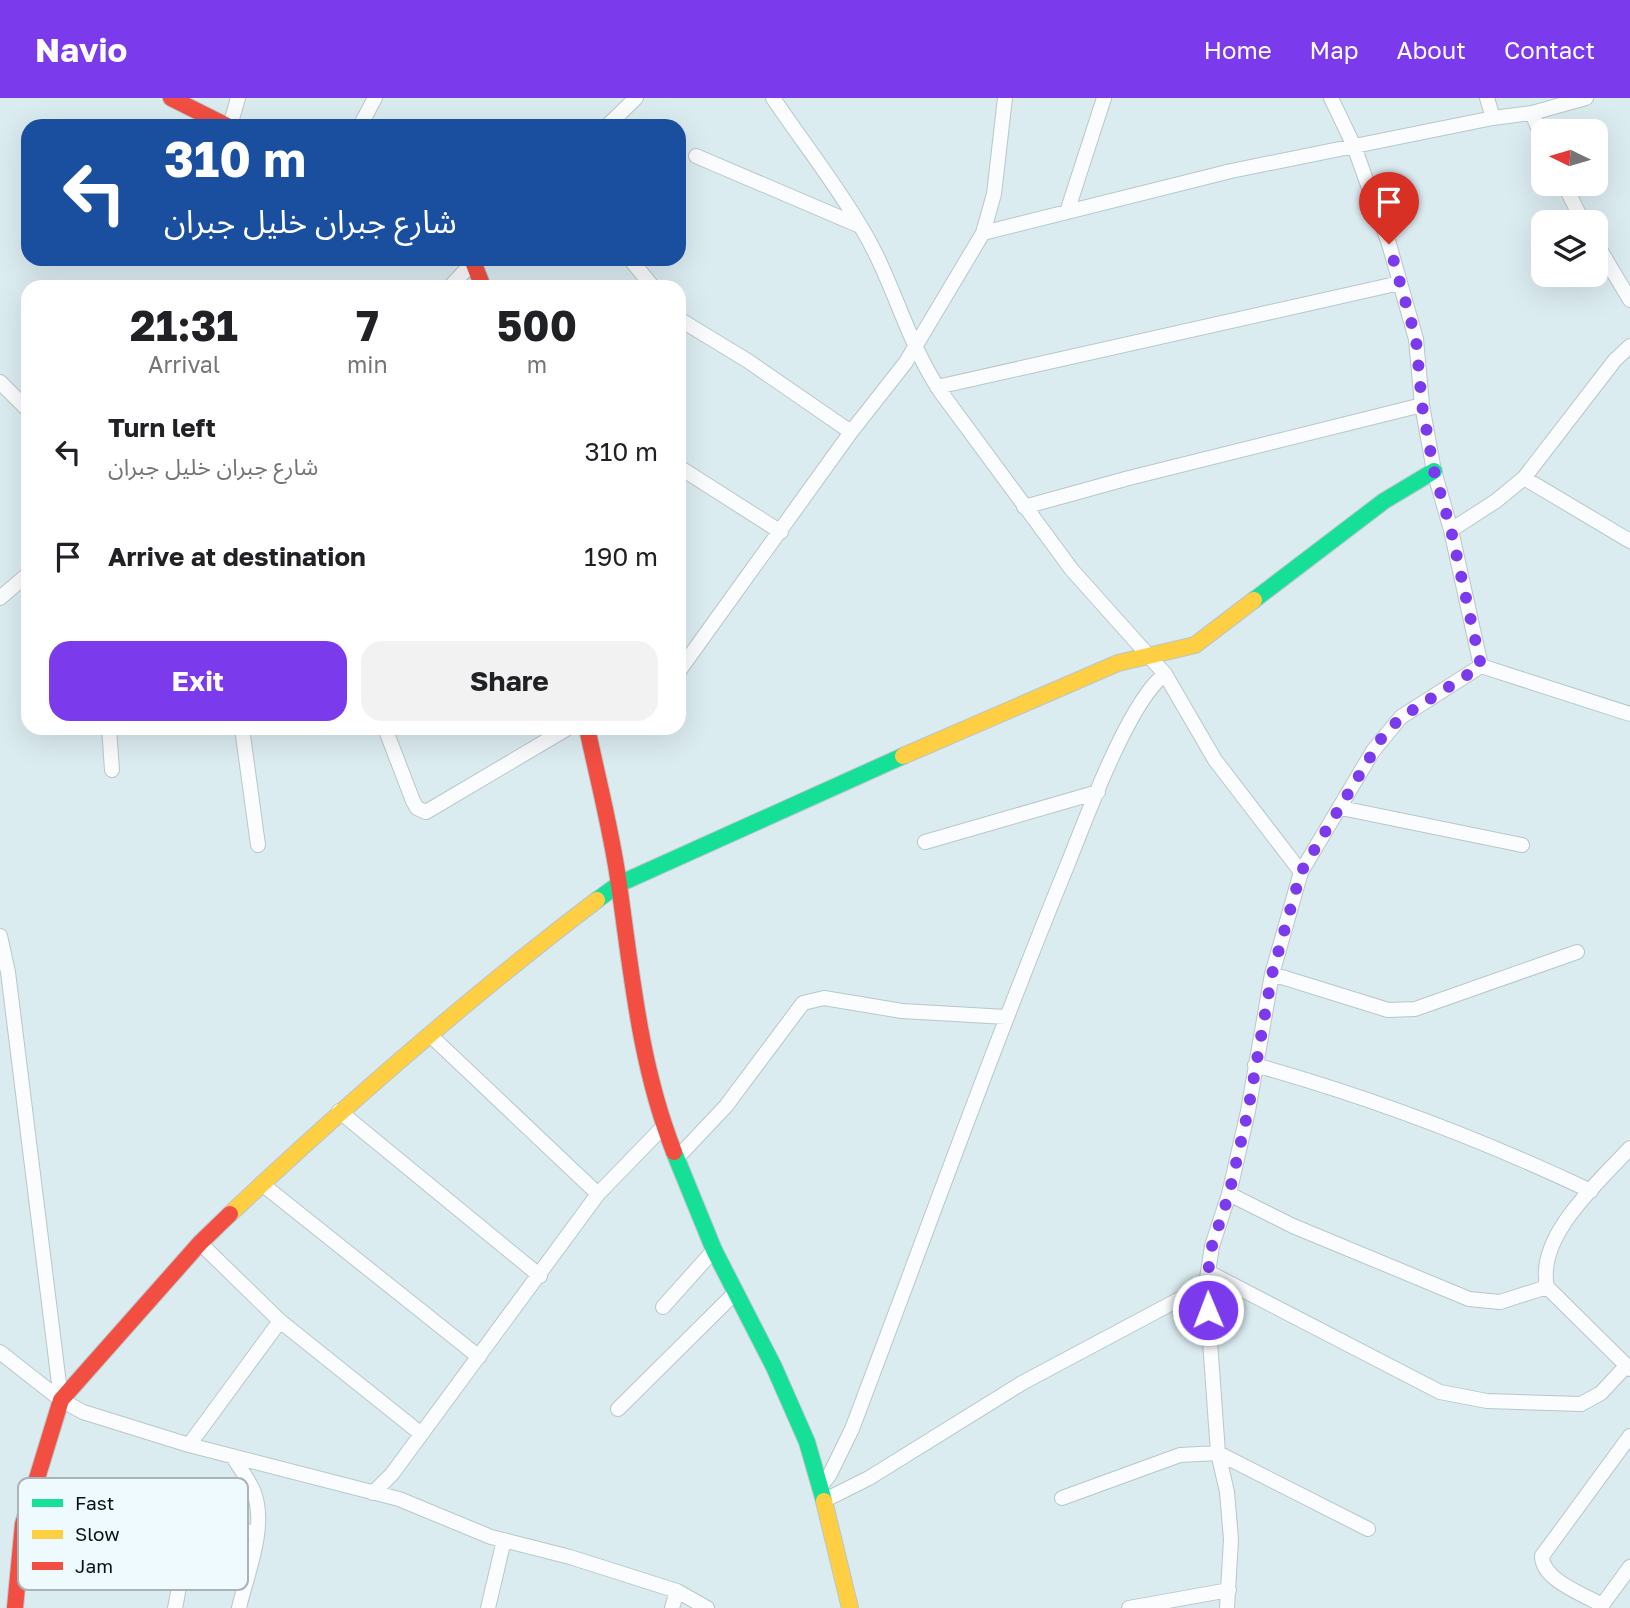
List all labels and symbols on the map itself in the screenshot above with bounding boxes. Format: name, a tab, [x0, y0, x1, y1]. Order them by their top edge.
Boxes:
north arrow	[1531, 119, 1608, 196]
pin	[1359, 172, 1419, 244]
position arrow	[1171, 1273, 1245, 1347]
legend	[18, 1478, 248, 1590]
text: Fast	[75, 1491, 114, 1514]
text: Slow	[75, 1522, 120, 1545]
text: Jam	[75, 1554, 113, 1577]

